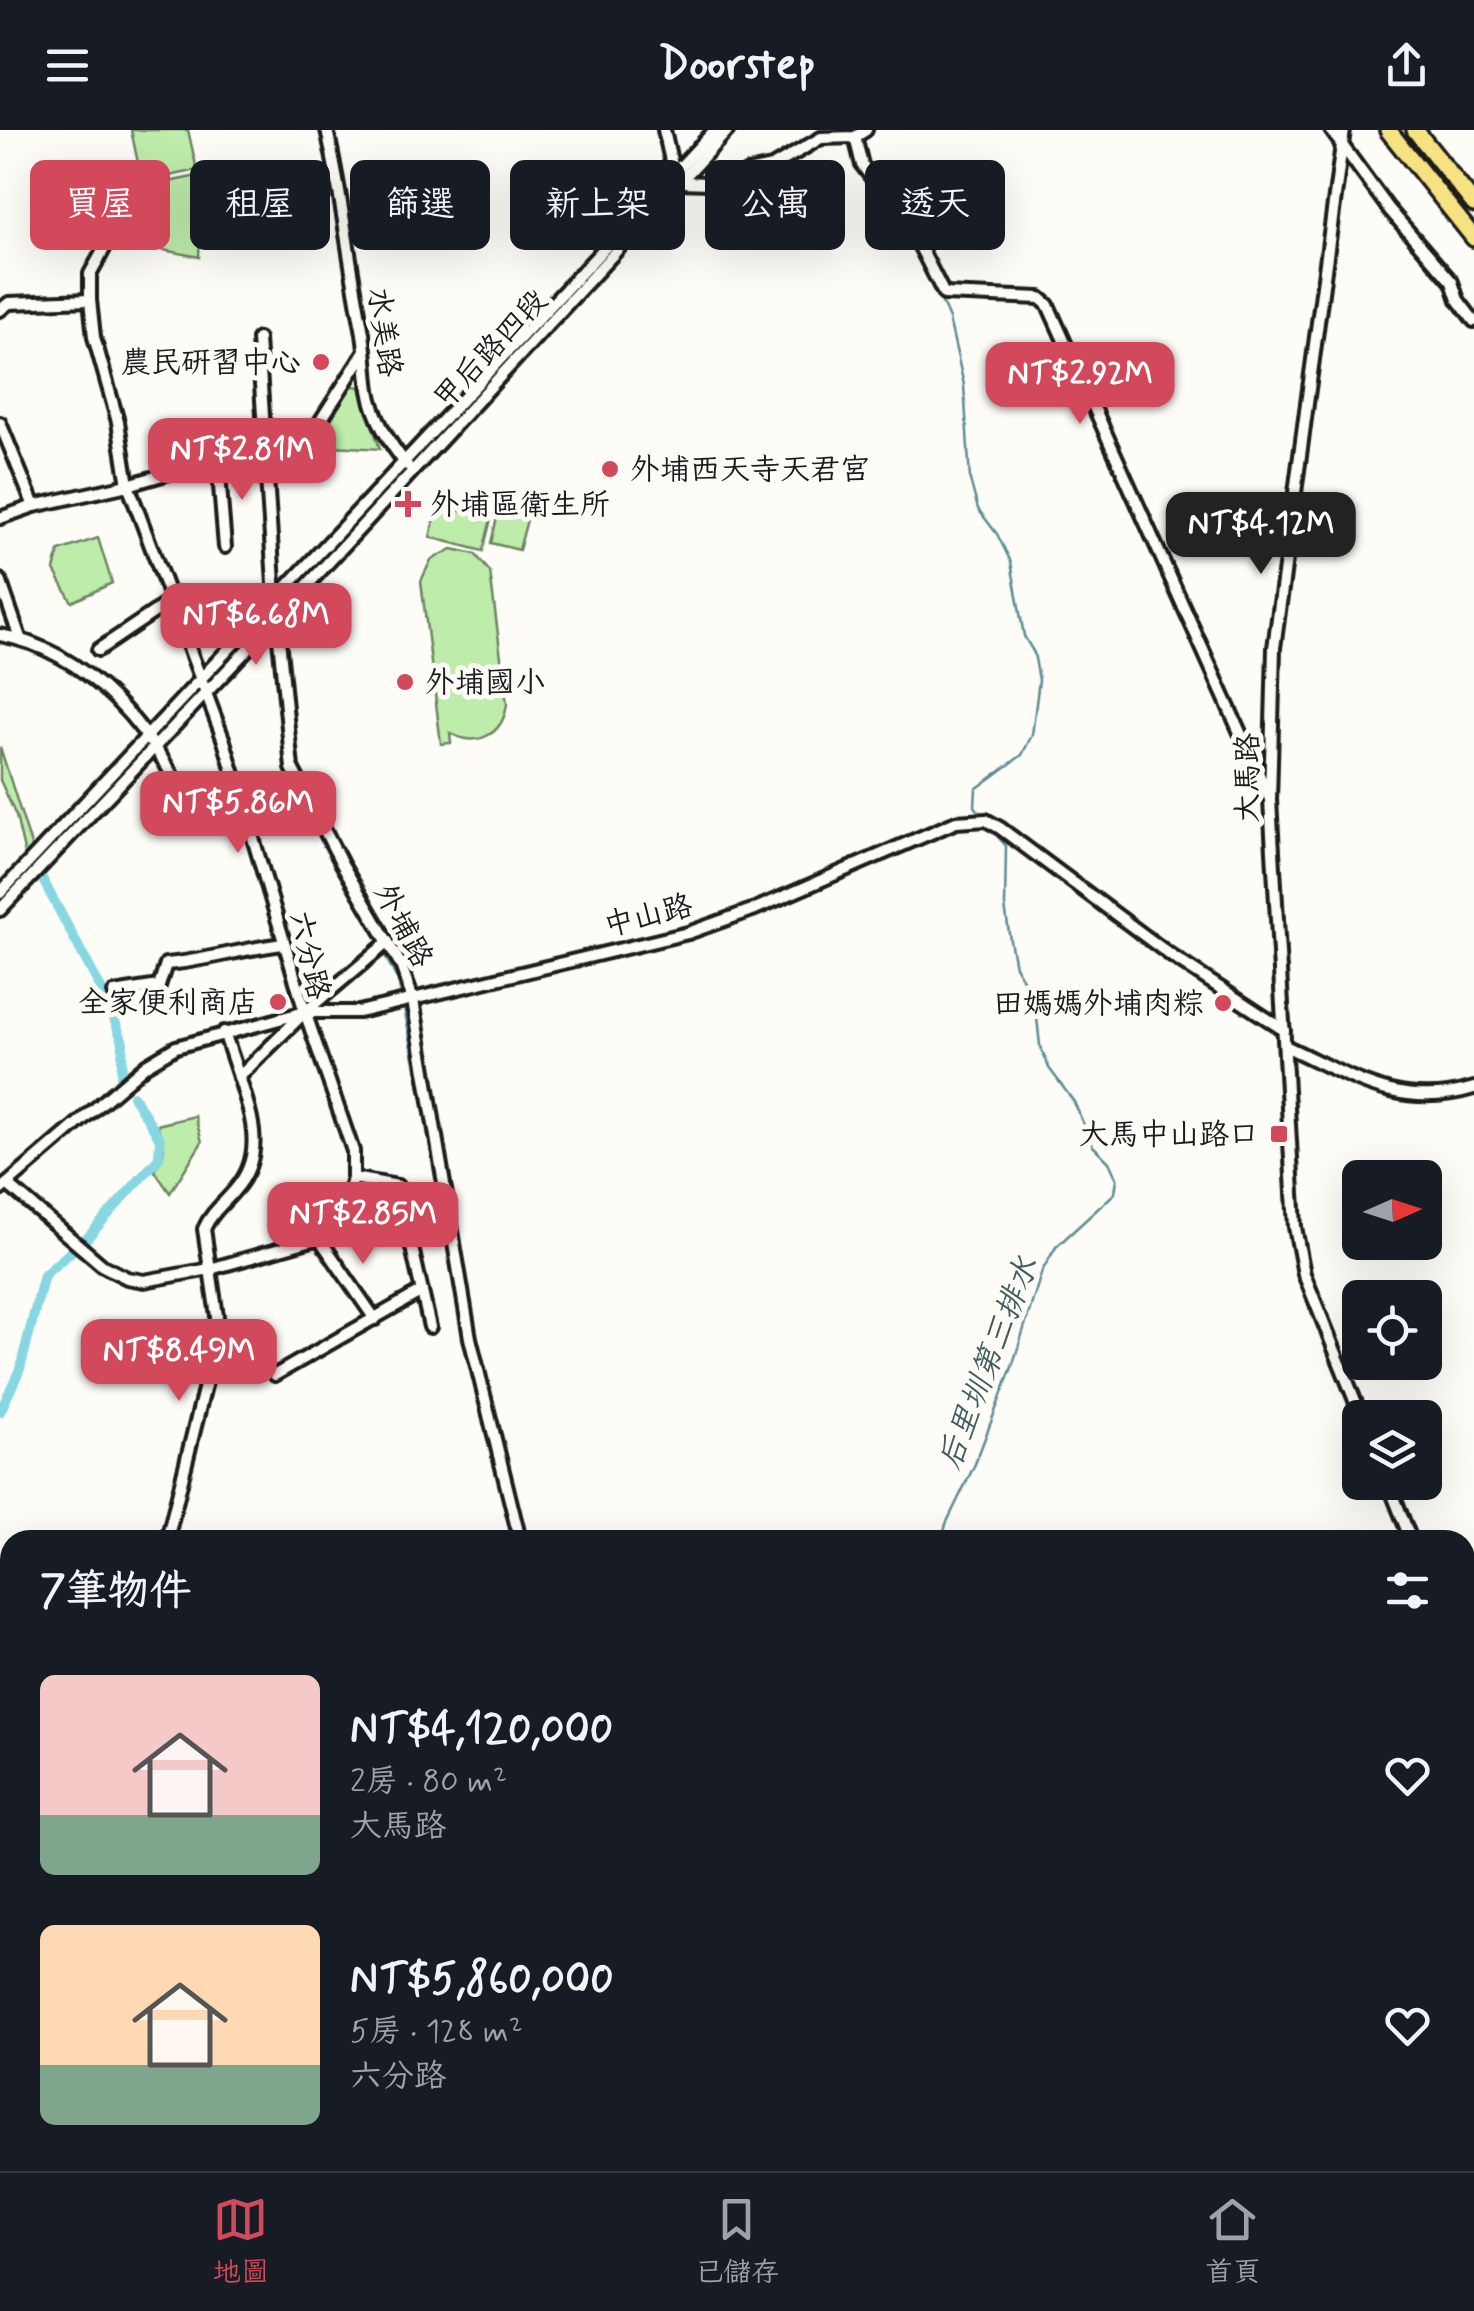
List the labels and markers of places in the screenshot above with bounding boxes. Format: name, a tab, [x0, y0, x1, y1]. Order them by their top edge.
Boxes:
pin: NT$2.92M	[977, 342, 1183, 427]
place label: 農民研習中心	[121, 344, 301, 383]
marker: 農民研習中心	[310, 351, 332, 373]
pin: NT$2.81M	[139, 418, 345, 503]
place label: 外埔西天寺天君宮	[630, 451, 870, 490]
marker: 外埔西天寺天君宮	[599, 458, 621, 480]
place label: 外埔區衛生所	[430, 486, 610, 525]
marker: 外埔區衛生所	[395, 491, 421, 517]
pin: NT$4.12M	[1158, 492, 1364, 577]
pin: NT$6.68M	[153, 583, 359, 668]
place label: 外埔國小	[425, 664, 545, 703]
marker: 外埔國小	[394, 671, 416, 693]
pin: NT$5.86M	[135, 771, 341, 856]
place label: 全家便利商店	[78, 984, 258, 1023]
place label: 田媽媽外埔肉粽	[993, 985, 1203, 1024]
marker: 全家便利商店	[267, 991, 289, 1013]
marker: 田媽媽外埔肉粽	[1212, 992, 1234, 1014]
place label: 大馬中山路口	[1079, 1116, 1259, 1155]
marker: 大馬中山路口	[1268, 1123, 1290, 1145]
pin: NT$2.85M	[260, 1182, 466, 1267]
pin: NT$8.49M	[76, 1319, 282, 1404]

